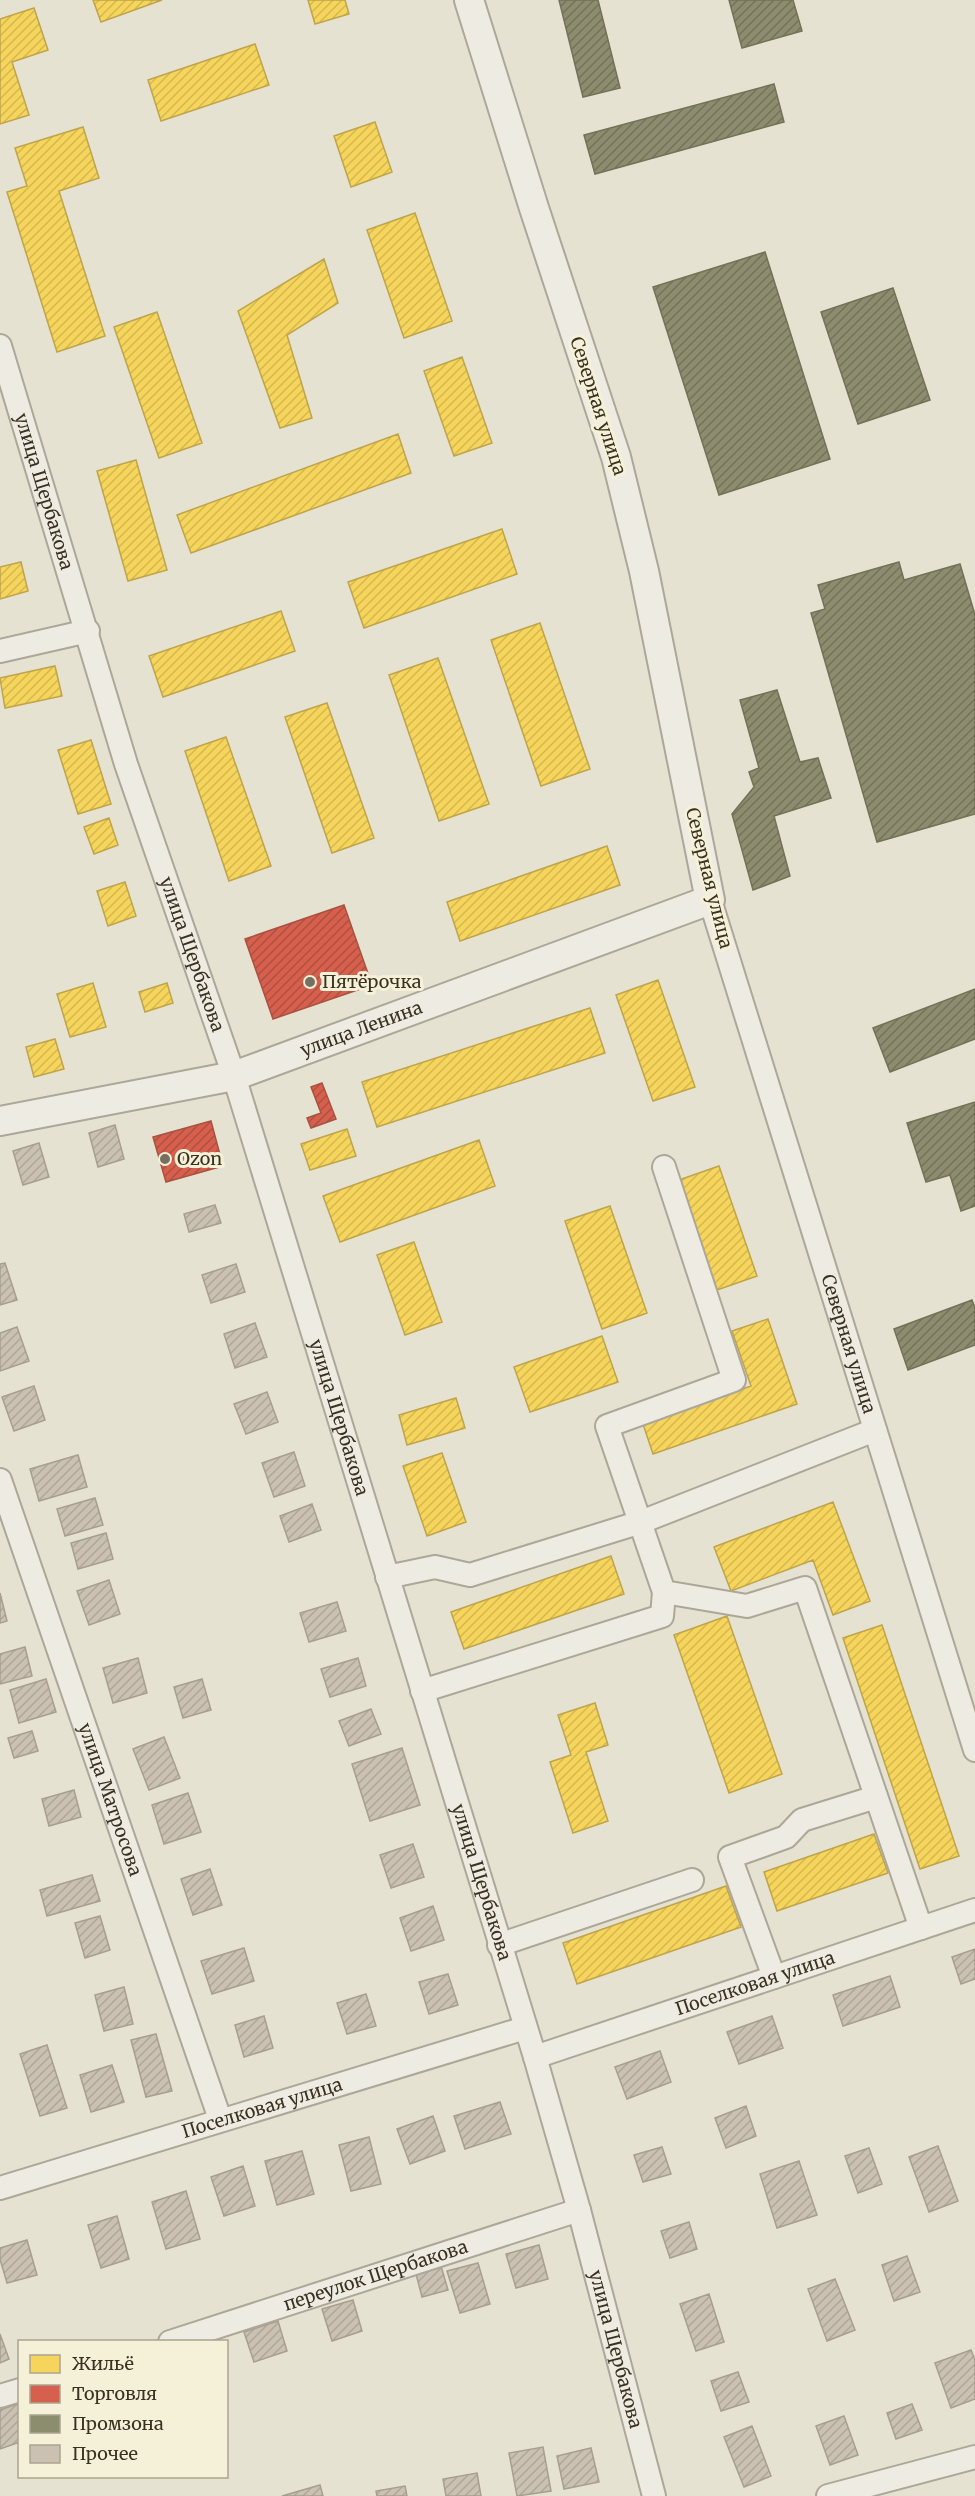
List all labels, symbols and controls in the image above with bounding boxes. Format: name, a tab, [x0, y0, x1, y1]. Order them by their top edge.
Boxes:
street label: Северная улица	[565, 334, 632, 478]
street label: улица Щербакова	[10, 410, 79, 573]
street label: Северная улица	[681, 805, 738, 951]
street label: улица Щербакова	[155, 874, 230, 1035]
place label: Пятёрочка	[322, 970, 422, 993]
marker: Пятёрочка	[303, 975, 317, 989]
street label: улица Ленина	[297, 995, 426, 1061]
place label: Ozon	[177, 1147, 222, 1170]
marker: Ozon	[158, 1152, 172, 1166]
street label: Северная улица	[816, 1271, 881, 1417]
street label: улица Щербакова	[304, 1336, 374, 1499]
street label: улица Матросова	[74, 1720, 148, 1879]
street label: улица Щербакова	[447, 1801, 517, 1963]
street label: Поселковая улица	[672, 1946, 838, 2020]
street label: Поселковая улица	[179, 2072, 345, 2143]
street label: переулок Щербакова	[280, 2235, 471, 2316]
street label: улица Щербакова	[584, 2268, 648, 2431]
legend	[18, 2340, 228, 2478]
text: Жильё	[72, 2352, 134, 2375]
text: Торговля	[72, 2382, 157, 2405]
text: Промзона	[72, 2412, 164, 2435]
text: Прочее	[72, 2442, 138, 2465]

